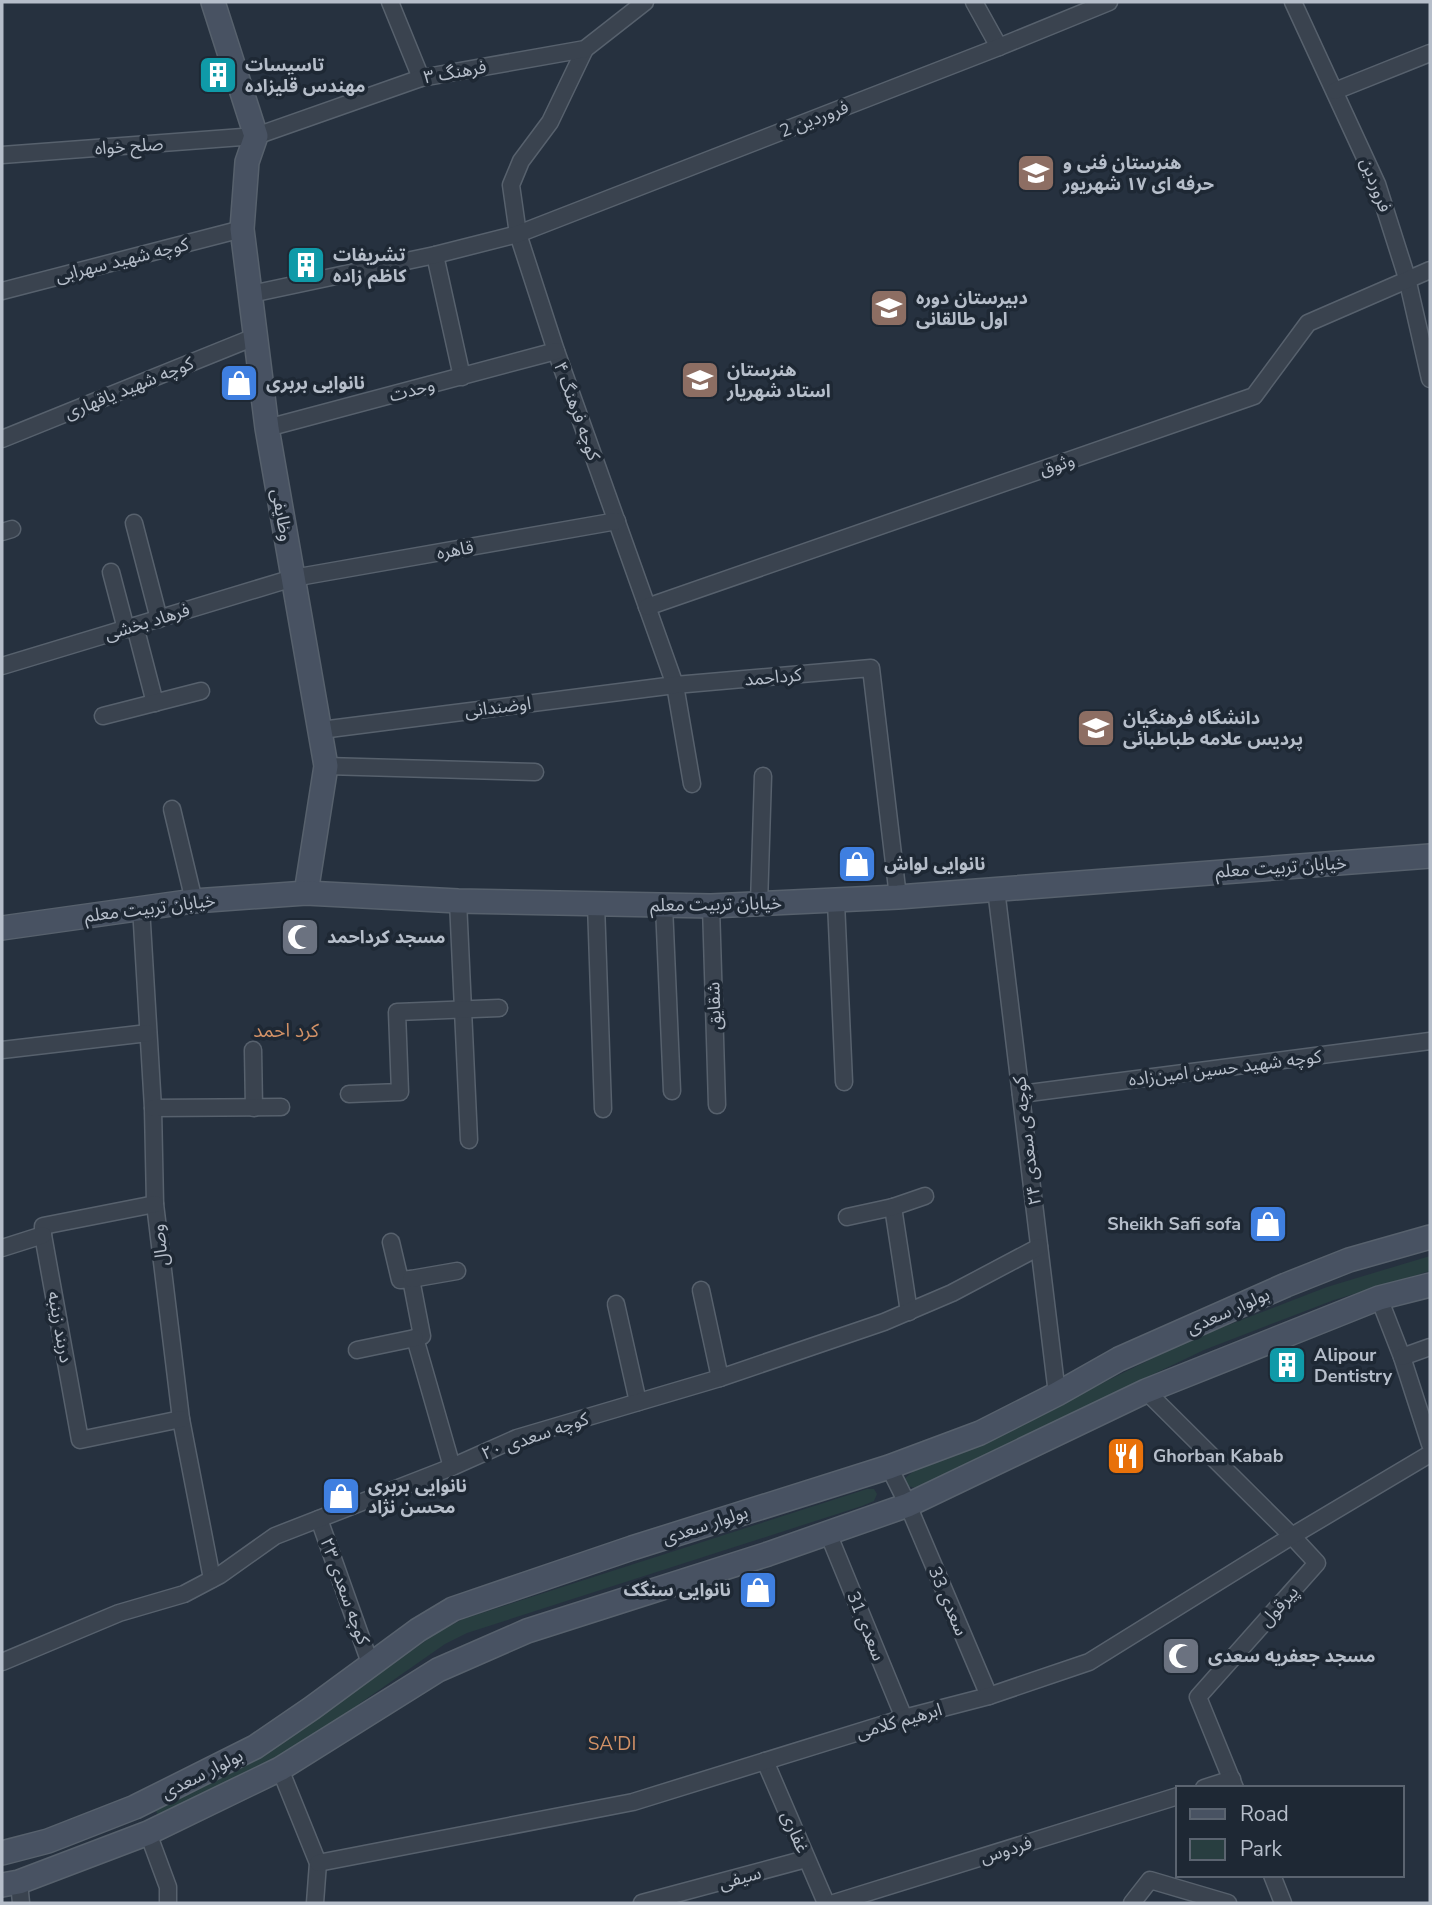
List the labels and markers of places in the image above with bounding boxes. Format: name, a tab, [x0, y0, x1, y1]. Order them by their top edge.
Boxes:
place label: تاسیسات مهندس قلیزاده	[245, 53, 365, 98]
building icon: تاسیسات مهندس قلیزاده	[197, 54, 239, 96]
place label: هنرستان فنی و حرفه ای ۱۷ شهریور	[1062, 151, 1214, 196]
school or university icon: هنرستان فنی و حرفه ای ۱۷ شهریور	[1015, 152, 1057, 194]
place label: تشریفات کاظم زاده	[333, 243, 407, 289]
building icon: تشریفات کاظم زاده	[285, 244, 327, 286]
place label: دبیرستان دوره اول طالقانی	[916, 286, 1028, 331]
school or university icon: دبیرستان دوره اول طالقانی	[868, 287, 910, 329]
place label: هنرستان استاد شهریار	[726, 358, 831, 403]
school or university icon: هنرستان استاد شهریار	[679, 359, 721, 401]
shop icon: نانوایی بربری	[218, 362, 260, 404]
place label: نانوایی بربری	[266, 371, 365, 395]
place label: دانشگاه فرهنگیان پردیس علامه طباطبائی	[1123, 706, 1303, 751]
school or university icon: دانشگاه فرهنگیان پردیس علامه طباطبائی	[1075, 707, 1117, 749]
shop icon: نانوایی لواش	[836, 843, 878, 885]
place label: نانوایی لواش	[884, 852, 986, 876]
mosque icon: مسجد کرداحمد	[279, 916, 321, 958]
place label: مسجد کرداحمد	[327, 925, 446, 949]
shop icon: Sheikh Safi sofa	[1247, 1203, 1289, 1245]
place label: Sheikh Safi sofa	[1107, 1212, 1241, 1236]
place label: Alipour Dentistry	[1314, 1343, 1393, 1388]
building icon: Alipour Dentistry	[1266, 1344, 1308, 1386]
restaurant icon: Ghorban Kabab	[1105, 1435, 1147, 1477]
place label: Ghorban Kabab	[1153, 1444, 1284, 1468]
place label: نانوایی بربری محسن نژاد	[368, 1474, 467, 1519]
shop icon: نانوایی بربری محسن نژاد	[320, 1475, 362, 1517]
shop icon: نانوایی سنگک	[737, 1569, 779, 1611]
place label: نانوایی سنگک	[624, 1578, 731, 1602]
mosque icon: مسجد جعفریه سعدی	[1160, 1635, 1202, 1677]
place label: مسجد جعفریه سعدی	[1208, 1644, 1376, 1668]

